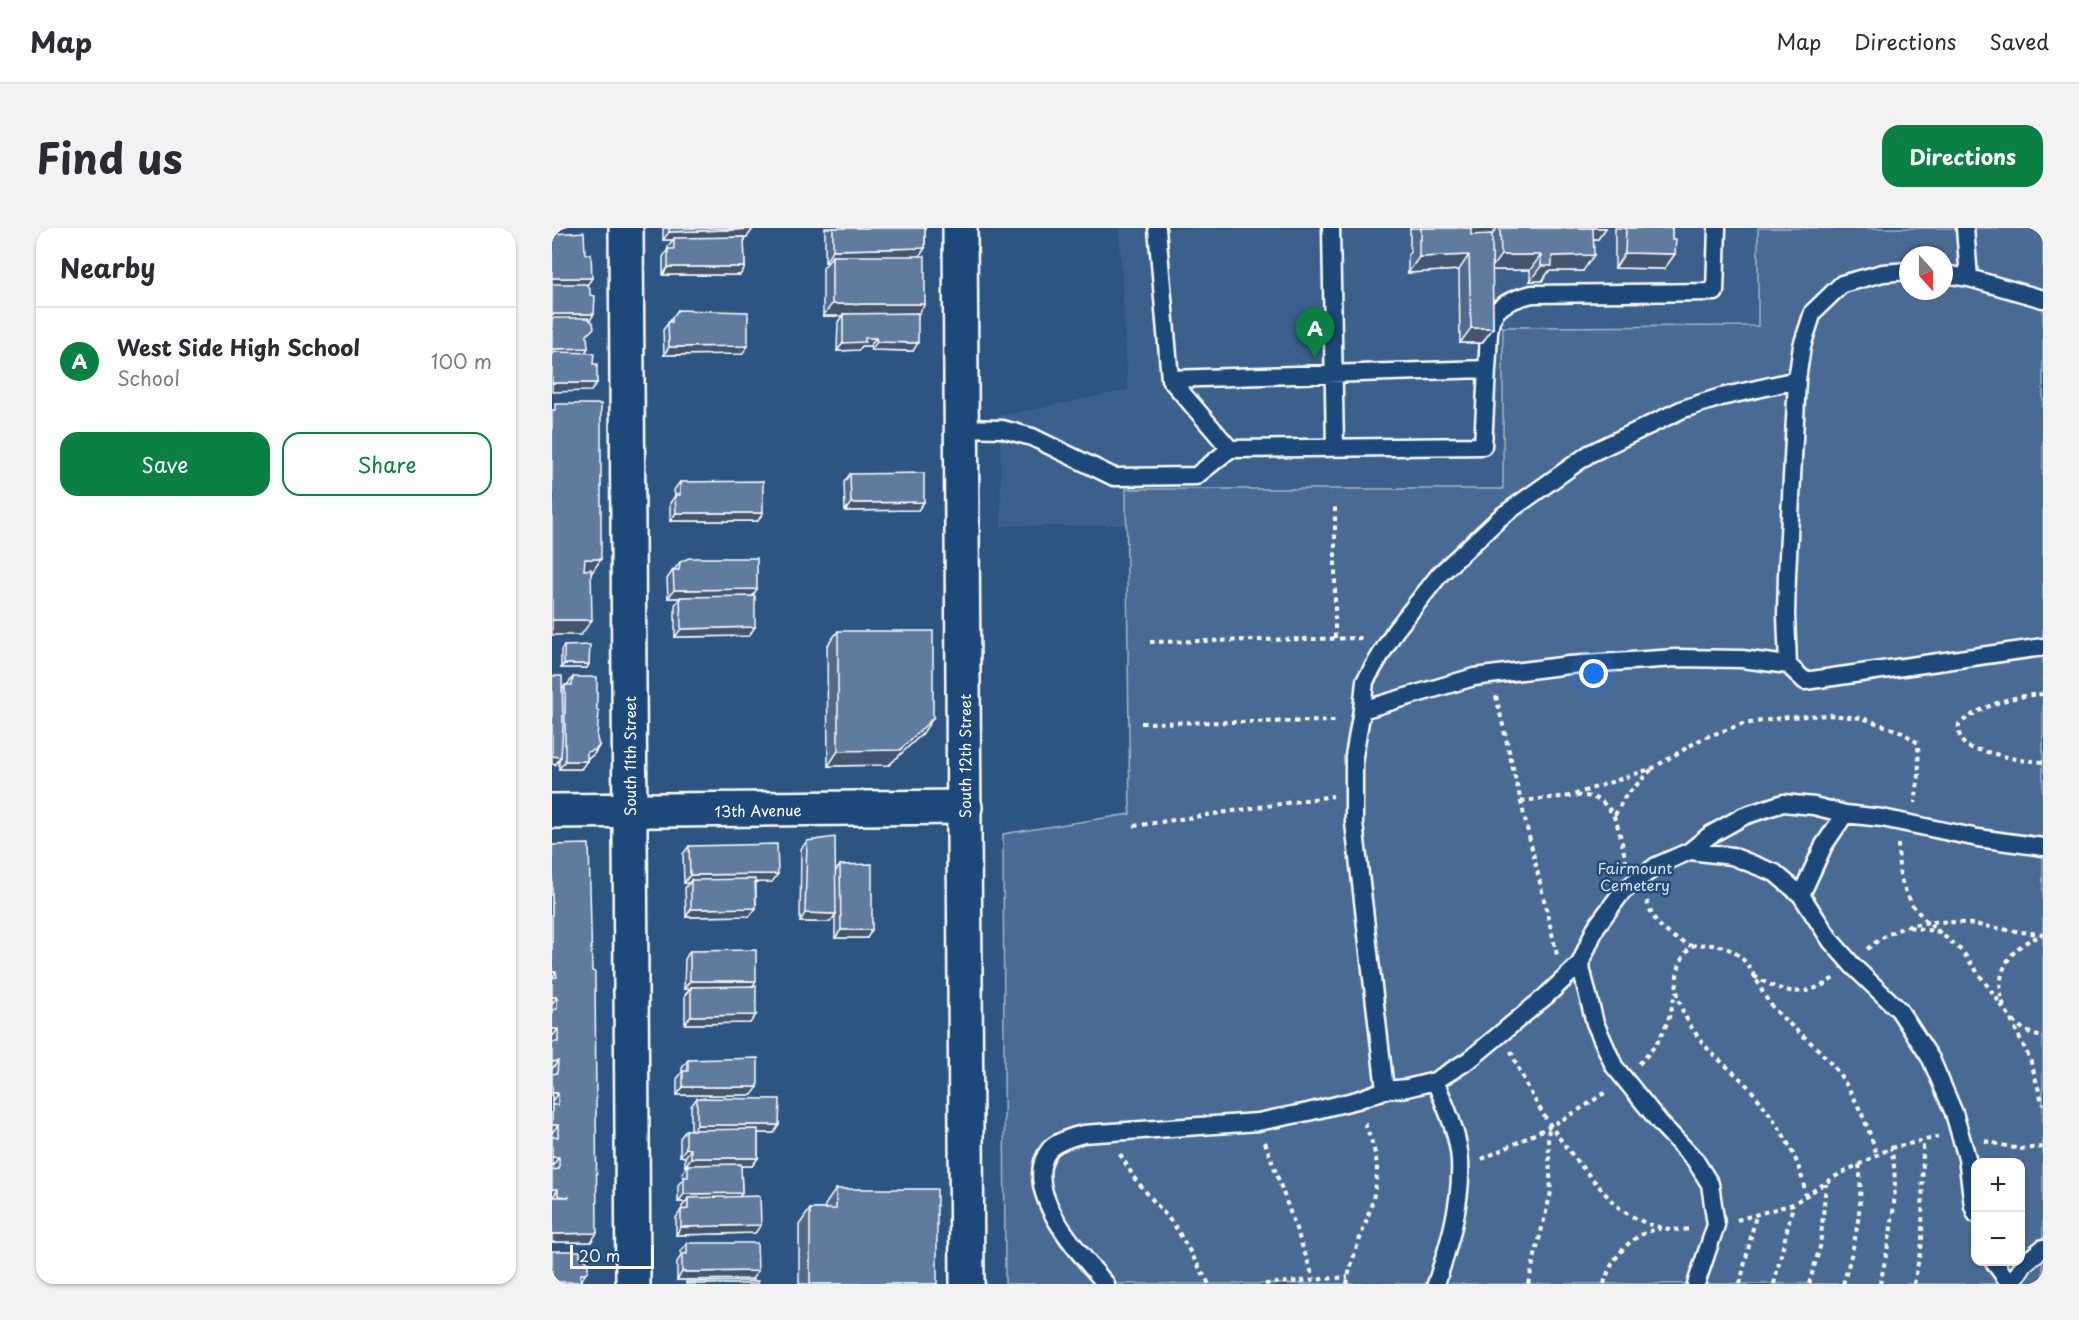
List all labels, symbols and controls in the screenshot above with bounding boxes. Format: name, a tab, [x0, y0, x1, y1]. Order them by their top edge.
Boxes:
text: Map	[30, 20, 92, 63]
text: Map	[1776, 25, 1821, 57]
text: Directions	[1854, 25, 1956, 57]
text: Saved	[1989, 25, 2049, 57]
text: Find us	[36, 125, 183, 188]
button: Directions	[1882, 125, 2043, 187]
north arrow	[1899, 246, 1953, 300]
text: Nearby	[60, 248, 155, 287]
pin: A	[1296, 308, 1335, 358]
text: West Side High School	[117, 330, 360, 363]
text: A	[72, 346, 87, 376]
text: 100 m	[431, 346, 492, 376]
text: School	[117, 363, 180, 393]
button: Save	[60, 432, 270, 496]
button: Share	[282, 432, 492, 496]
your location	[1579, 659, 1608, 688]
street label: South 12th Street	[953, 694, 976, 818]
street label: South 11th Street	[618, 696, 641, 816]
street label: 13th Avenue	[714, 798, 802, 822]
park label: Fairmount Cemetery	[1598, 856, 1672, 896]
map controls	[1971, 1158, 2025, 1266]
button: +	[1971, 1158, 2025, 1212]
button: −	[1971, 1212, 2025, 1266]
scale bar	[570, 1242, 654, 1270]
text: 20 m	[579, 1243, 620, 1267]

